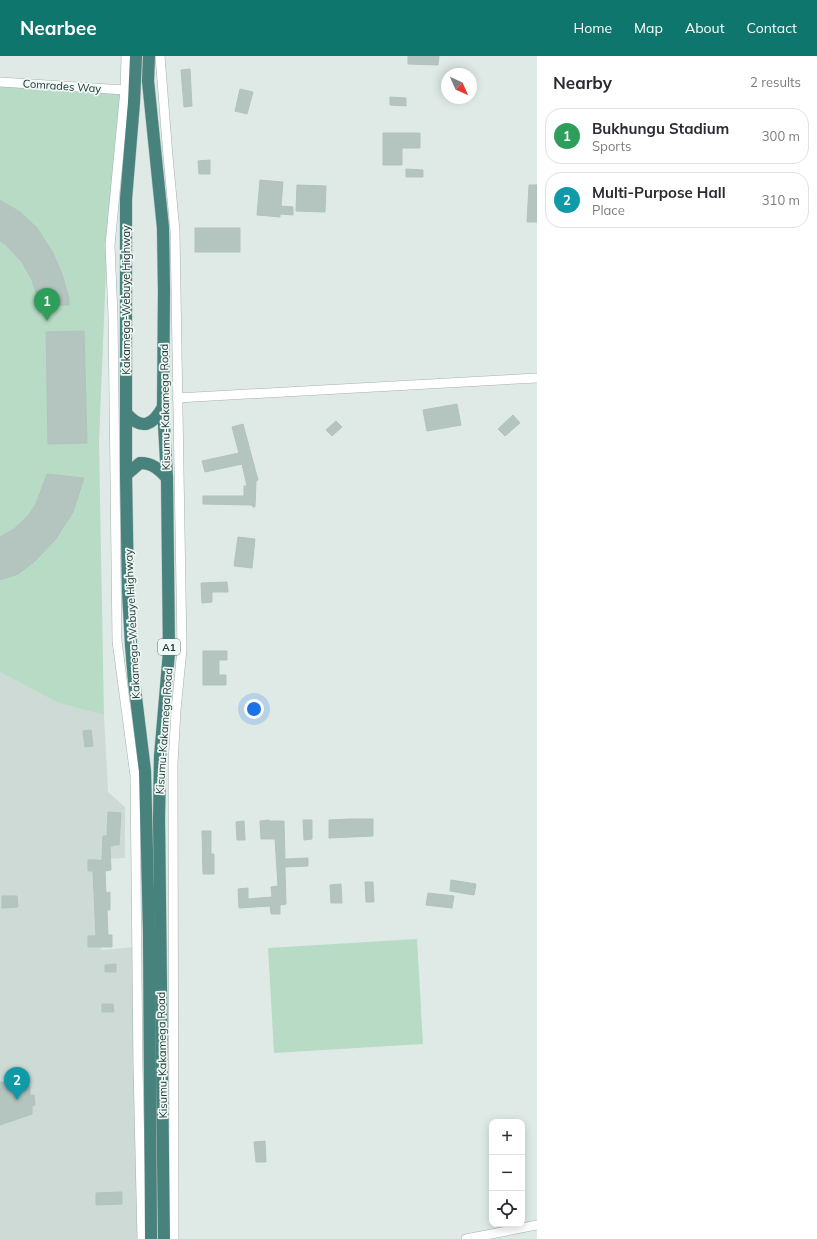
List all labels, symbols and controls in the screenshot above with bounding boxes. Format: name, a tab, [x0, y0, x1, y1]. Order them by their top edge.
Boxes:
text: Nearbee	[20, 16, 97, 40]
text: Home	[573, 19, 612, 37]
text: Map	[634, 19, 663, 37]
text: About	[685, 19, 725, 37]
text: Contact	[747, 19, 797, 37]
north arrow	[441, 68, 477, 104]
text: Nearby	[553, 72, 612, 93]
text: 2 results	[750, 74, 801, 90]
street label: Comrades Way	[22, 76, 102, 96]
text: Bukhungu Stadium	[592, 119, 729, 138]
text: 1	[563, 128, 571, 144]
text: 300 m	[762, 128, 800, 144]
text: Sports	[592, 138, 631, 154]
text: Multi-Purpose Hall	[592, 183, 726, 202]
text: 2	[563, 192, 571, 208]
text: 310 m	[762, 192, 800, 208]
text: Place	[592, 202, 625, 218]
street label: Kakamega-Webuye Highway	[119, 225, 133, 375]
pin: 1	[34, 288, 60, 321]
street label: Kisumu-Kakamega Road	[157, 344, 173, 470]
street label: Kakamega-Webuye Highway	[121, 549, 143, 699]
road number: A1	[158, 639, 180, 655]
street label: Kisumu-Kakamega Road	[153, 667, 175, 795]
your location	[244, 699, 264, 719]
street label: Kisumu-Kakamega Road	[154, 992, 170, 1118]
pin: 2	[4, 1067, 30, 1100]
map controls	[489, 1119, 525, 1227]
button: +	[489, 1119, 525, 1155]
button: −	[489, 1155, 525, 1191]
button: locate	[489, 1191, 525, 1227]

